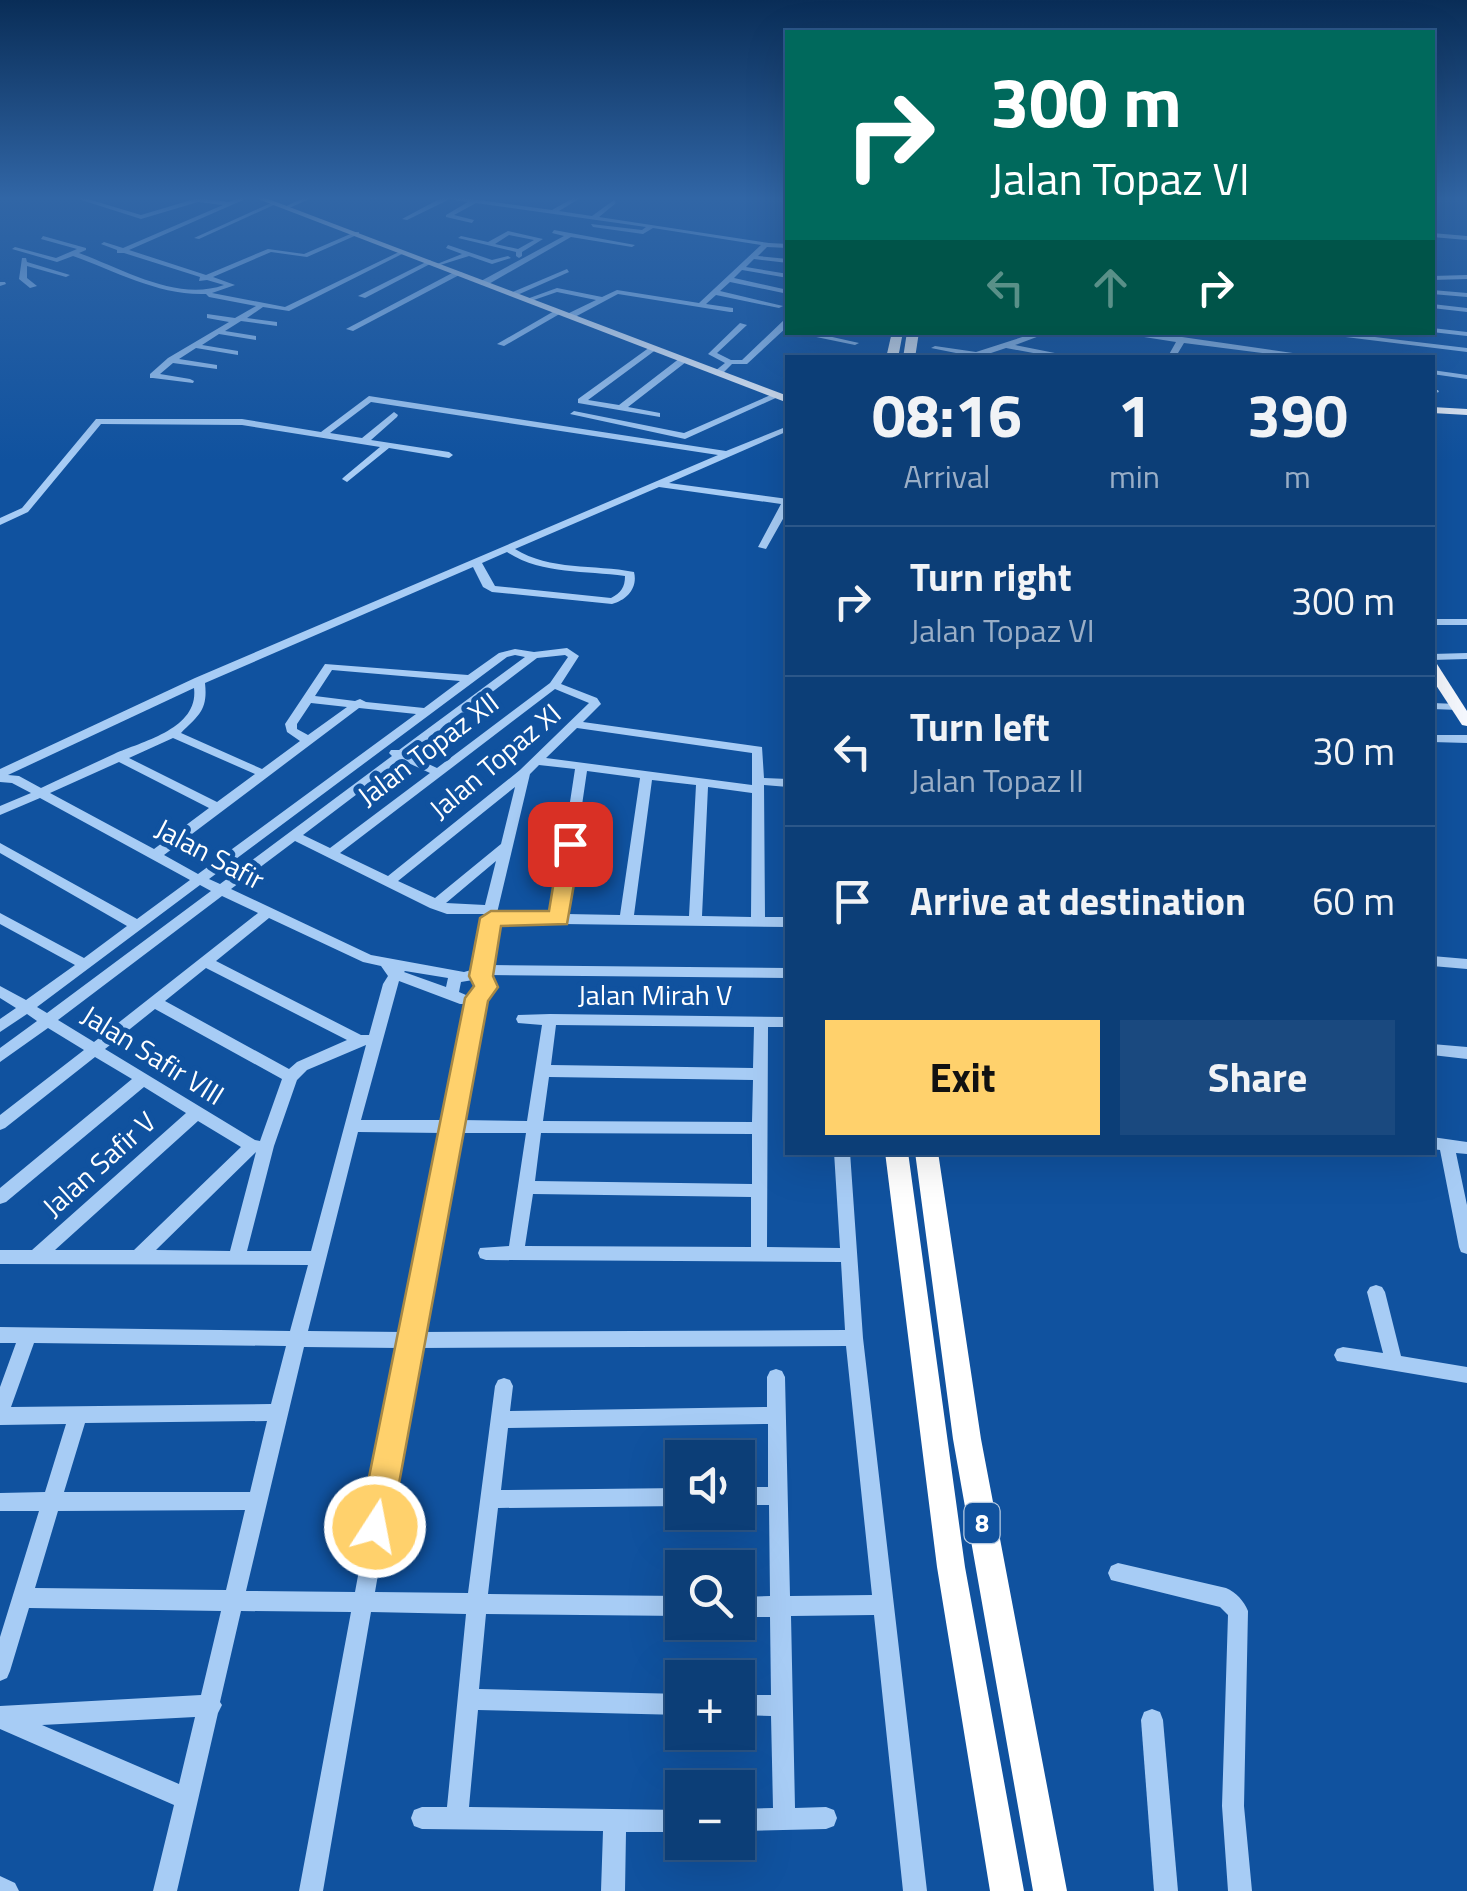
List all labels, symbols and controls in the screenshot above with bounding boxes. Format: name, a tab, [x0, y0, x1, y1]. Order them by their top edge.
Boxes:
text: 300 m	[990, 48, 1182, 154]
icon: right	[825, 70, 955, 200]
text: Jalan Topaz VI	[990, 144, 1250, 212]
icon: left	[978, 260, 1033, 315]
icon: ahead	[1083, 260, 1138, 315]
icon: right	[1188, 260, 1243, 315]
text: 08:16	[872, 369, 1022, 460]
text: 1	[1118, 369, 1151, 460]
text: 390	[1247, 369, 1348, 460]
text: Arrival	[904, 452, 990, 500]
text: min	[1109, 452, 1160, 500]
text: m	[1284, 452, 1311, 500]
text: Turn right	[910, 548, 1072, 606]
text: 300 m	[1291, 572, 1395, 630]
icon: right	[825, 574, 880, 629]
text: Jalan Topaz VI	[910, 606, 1095, 654]
street label: Jalan Topaz XII	[351, 685, 505, 813]
street label: Jalan Topaz XI	[423, 696, 567, 826]
text: Turn left	[910, 698, 1050, 756]
text: 30 m	[1312, 722, 1395, 780]
icon: left	[825, 724, 880, 779]
text: Jalan Topaz II	[910, 756, 1084, 804]
pin	[528, 802, 613, 887]
street label: Jalan Safir	[148, 807, 273, 900]
icon: arrive	[543, 817, 598, 872]
text: Arrive at destination	[910, 872, 1246, 930]
text: 60 m	[1312, 872, 1395, 930]
icon: arrive	[825, 874, 880, 929]
street label: Jalan Mirah V	[578, 973, 732, 1016]
street label: Jalan Safir VIII	[74, 994, 233, 1116]
button: Exit	[825, 1020, 1100, 1135]
button: Share	[1120, 1020, 1395, 1135]
street label: Jalan Safir V	[32, 1101, 165, 1227]
map controls	[665, 1440, 755, 1860]
button: sound	[665, 1440, 755, 1530]
position arrow	[323, 1475, 427, 1579]
road number: 8	[964, 1503, 1000, 1543]
button: search	[665, 1550, 755, 1640]
button: +	[665, 1660, 755, 1750]
button: −	[665, 1770, 755, 1860]

